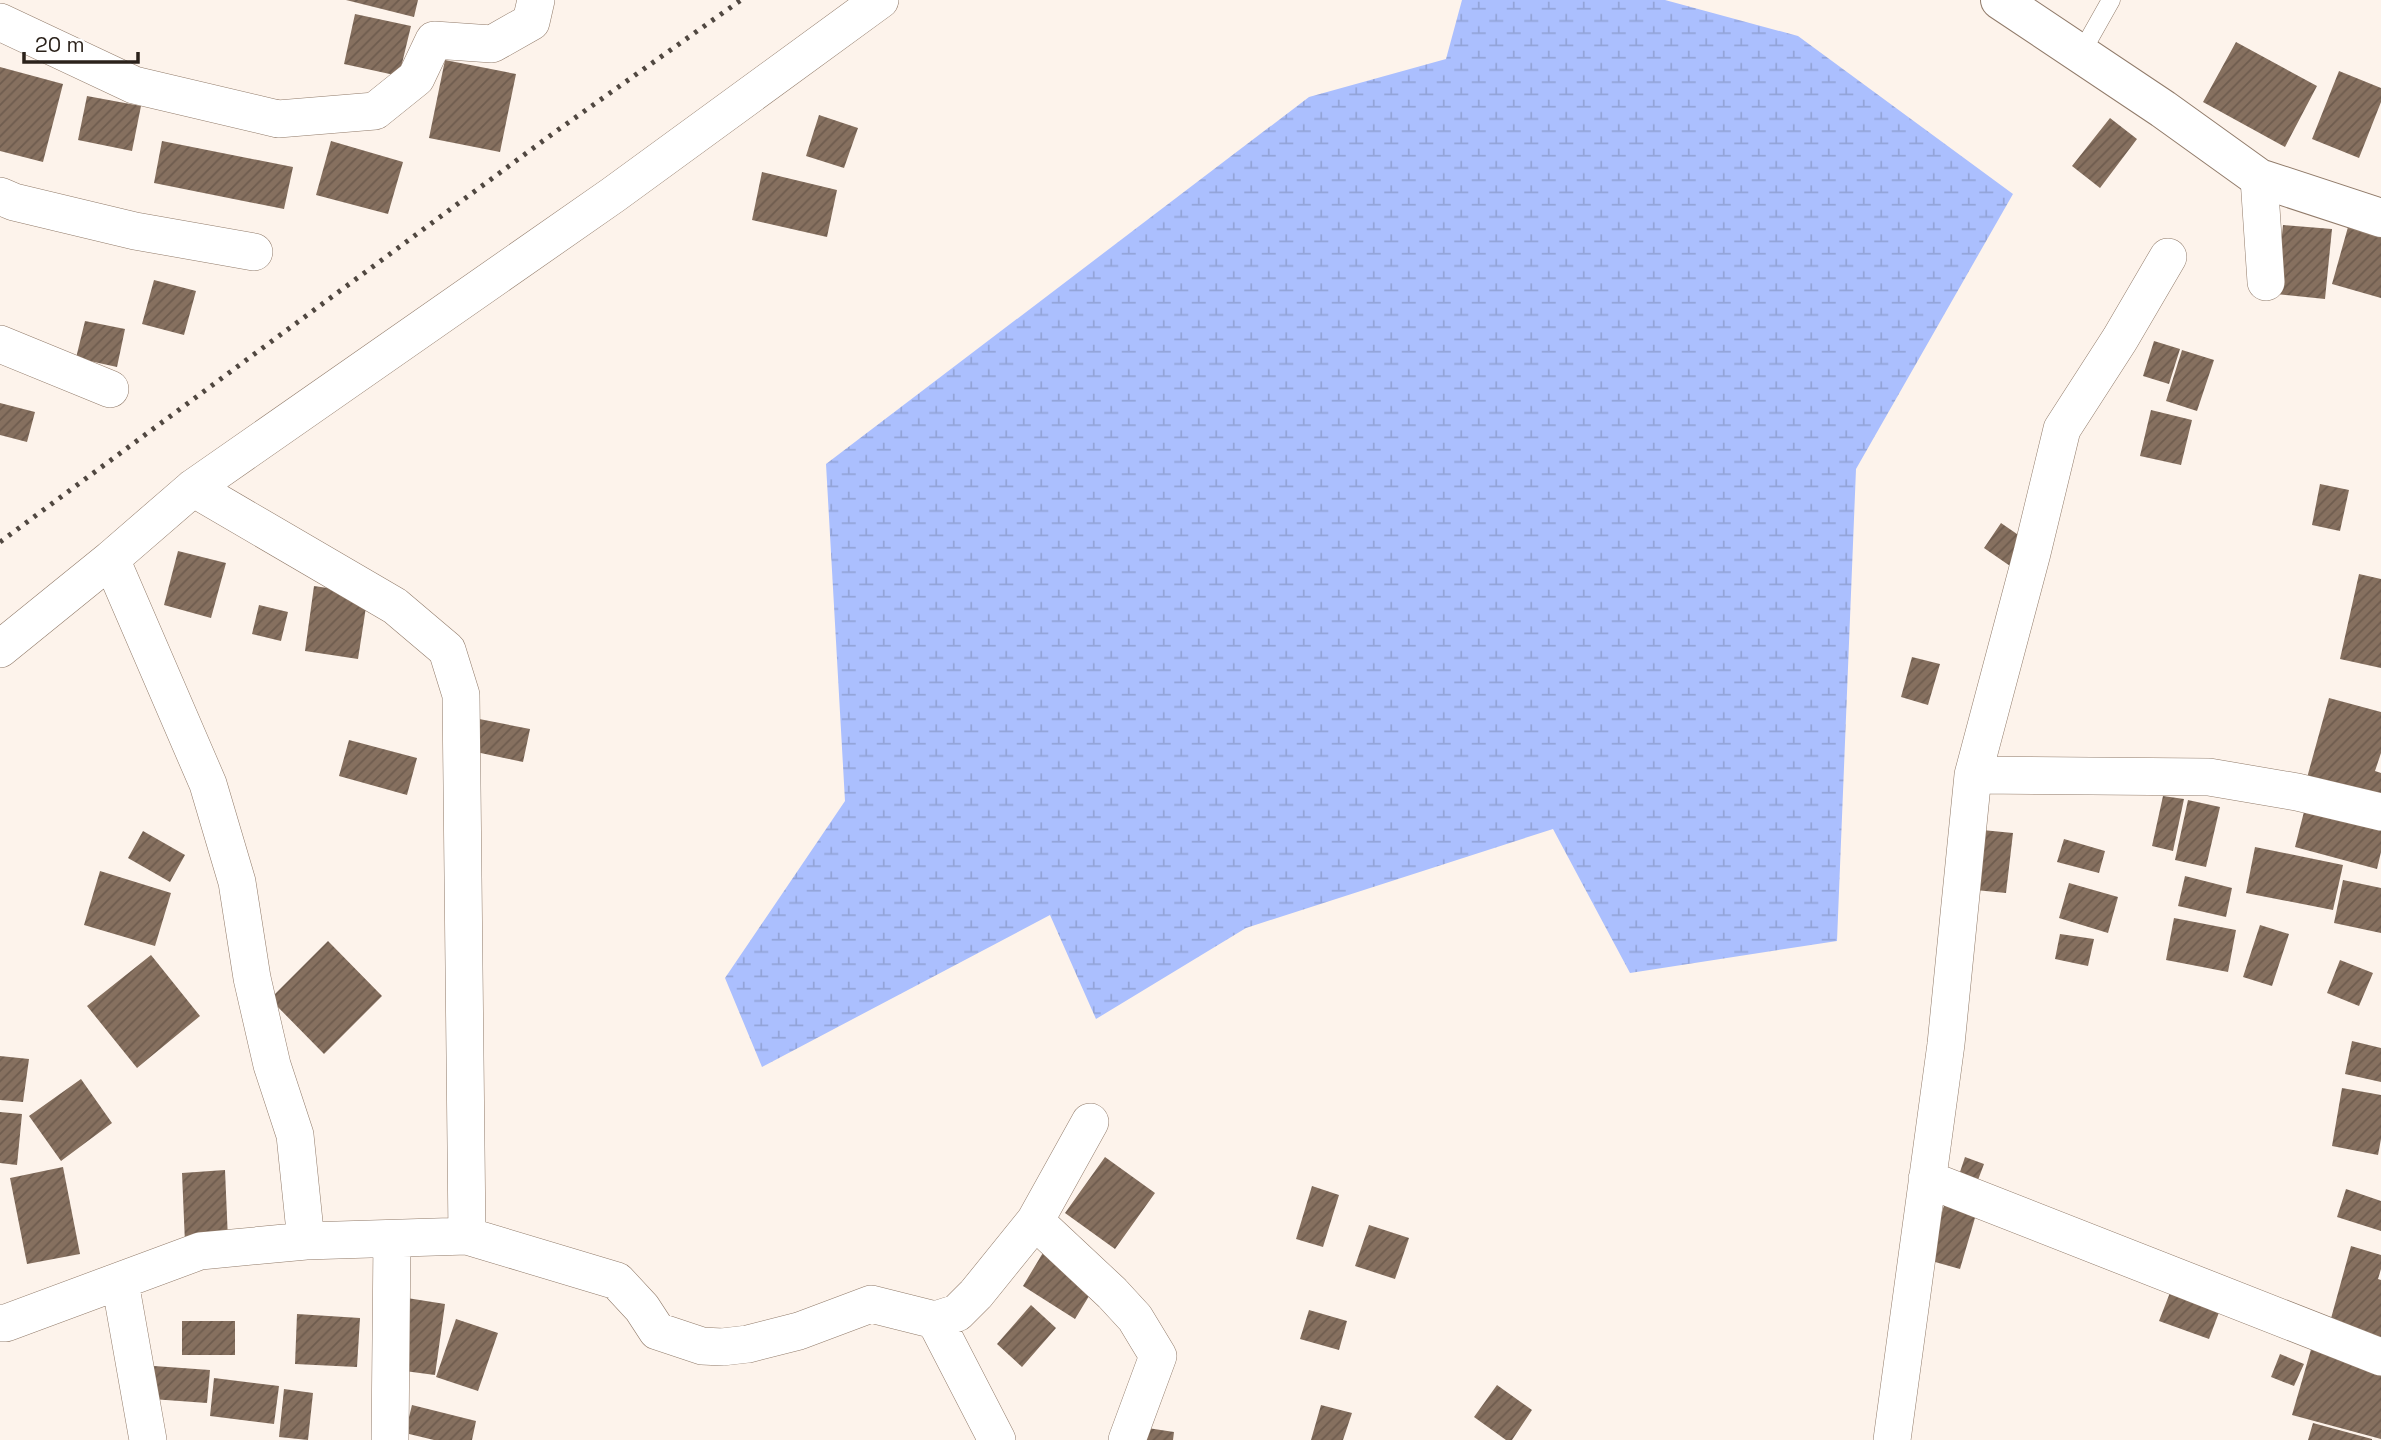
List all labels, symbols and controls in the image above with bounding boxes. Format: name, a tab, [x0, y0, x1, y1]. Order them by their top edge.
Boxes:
scale bar	[24, 21, 138, 65]
text: 20 m	[35, 31, 85, 58]

